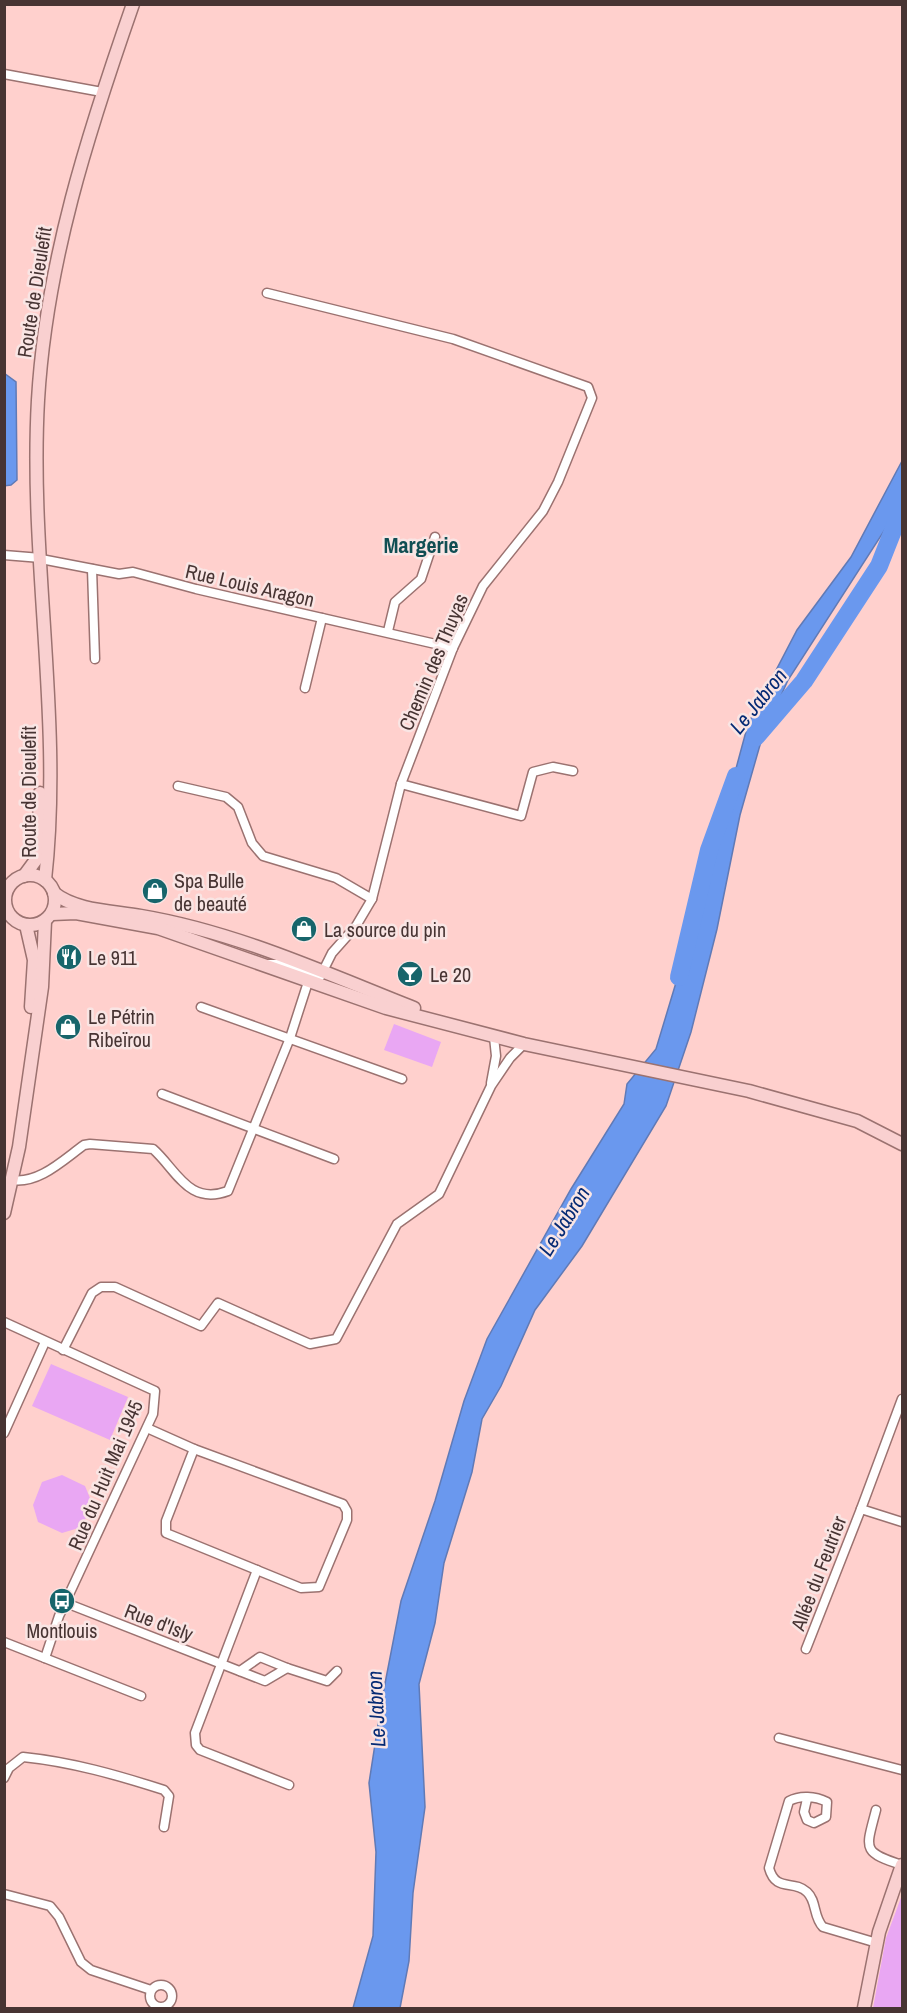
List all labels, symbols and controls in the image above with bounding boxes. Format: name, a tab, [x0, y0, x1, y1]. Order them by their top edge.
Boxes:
street label: Route de Dieulefit	[10, 224, 58, 359]
district label: Margerie	[383, 530, 459, 560]
street label: Rue Louis Aragon	[183, 557, 317, 613]
street label: Chemin des Thuyas	[392, 589, 474, 735]
water label: Le Jabron	[723, 662, 793, 740]
street label: Route de Dieulefit	[15, 725, 42, 858]
place label: Spa Bulle de beauté	[174, 867, 247, 917]
shop icon: Spa Bulle de beauté	[140, 876, 170, 906]
shop icon: La source du pin	[289, 914, 319, 944]
place label: La source du pin	[324, 916, 446, 943]
restaurant icon: Le 911	[54, 942, 84, 972]
place label: Le 911	[88, 944, 137, 971]
bar icon: Le 20	[395, 959, 425, 989]
place label: Le 20	[430, 961, 471, 988]
place label: Le Pétrin Ribeïrou	[88, 1003, 155, 1053]
shop icon: Le Pétrin Ribeïrou	[53, 1012, 83, 1042]
water label: Le Jabron	[531, 1181, 597, 1261]
street label: Rue du Huit Mai 1945	[61, 1396, 149, 1554]
street label: Allée du Feutrier	[783, 1511, 852, 1635]
bus stop icon: Montlouis	[47, 1586, 77, 1616]
street label: Rue d'Isly	[121, 1597, 198, 1648]
place label: Montlouis	[26, 1617, 98, 1644]
water label: Le Jabron	[360, 1670, 392, 1748]

